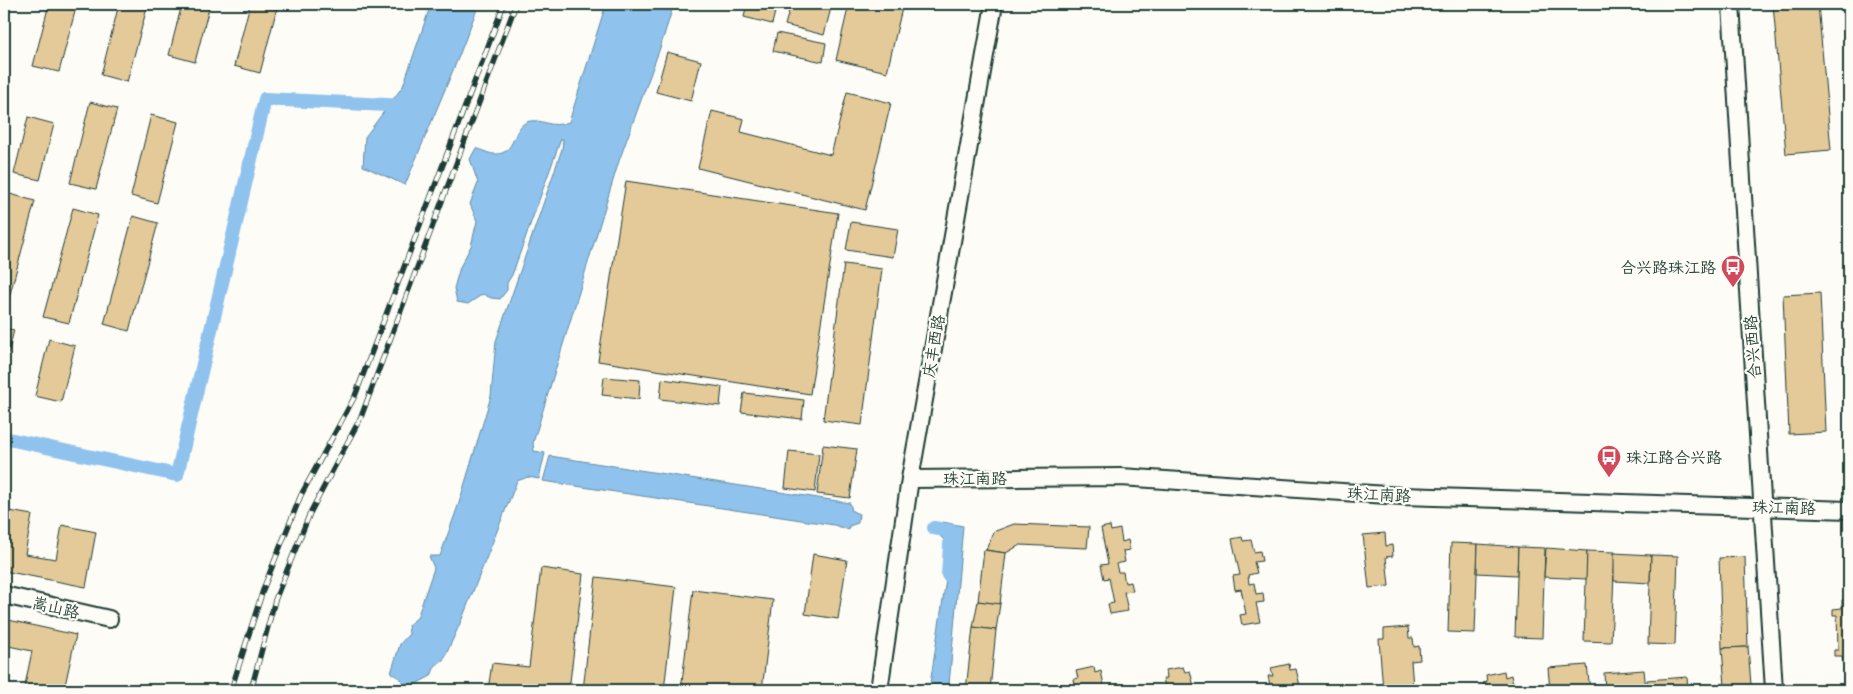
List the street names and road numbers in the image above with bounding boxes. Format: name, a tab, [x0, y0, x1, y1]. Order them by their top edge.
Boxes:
street label: 庆丰西路	[918, 313, 950, 380]
street label: 合兴西路	[1740, 314, 1766, 380]
street label: 珠江南路	[943, 468, 1007, 490]
street label: 珠江南路	[1346, 482, 1411, 508]
street label: 珠江南路	[1752, 496, 1816, 520]
street label: 嵩山路	[30, 592, 82, 624]

